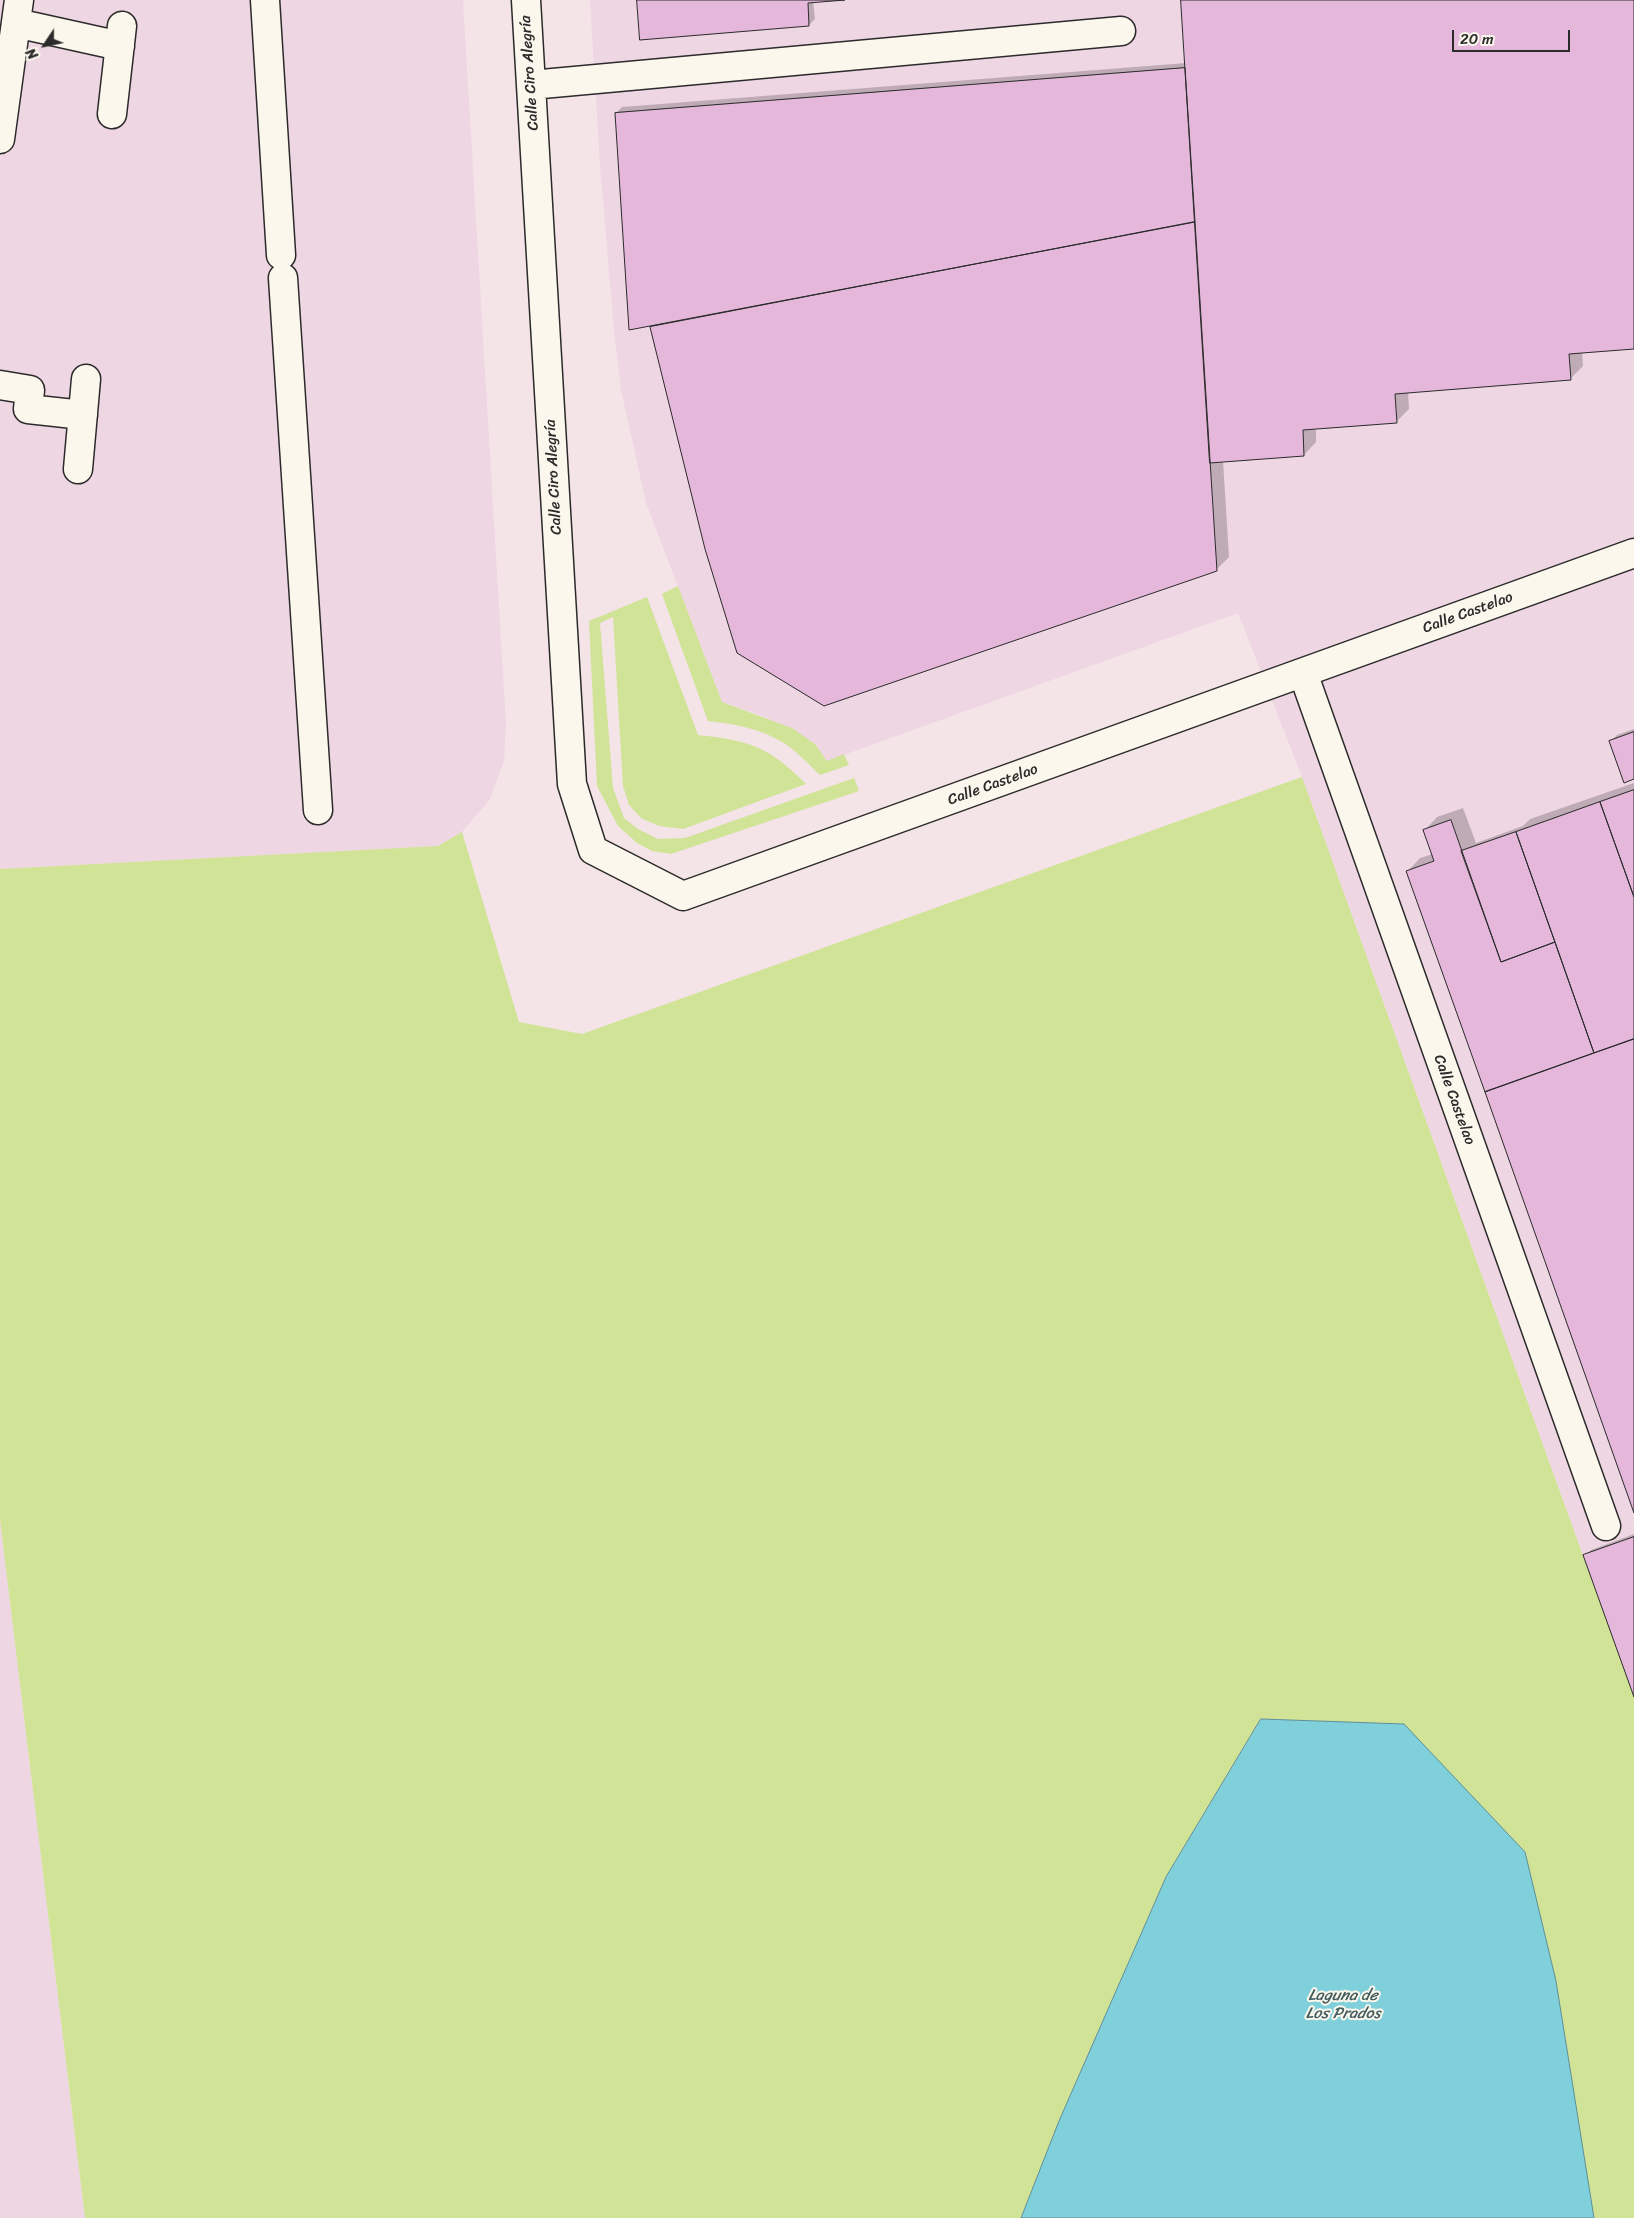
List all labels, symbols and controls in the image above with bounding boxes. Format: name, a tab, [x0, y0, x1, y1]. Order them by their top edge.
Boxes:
street label: Calle Ciro Alegría	[517, 15, 543, 131]
north arrow	[20, 20, 70, 70]
scale bar	[1454, 20, 1572, 52]
text: 20 m	[1460, 26, 1494, 52]
text: N	[19, 43, 45, 65]
street label: Calle Ciro Alegría	[542, 419, 566, 535]
street label: Calle Castelao	[1421, 588, 1515, 638]
street label: Calle Castelao	[946, 760, 1040, 810]
street label: Calle Castelao	[1429, 1053, 1479, 1147]
water label: Laguna de Los Prados	[1306, 1986, 1380, 2024]

